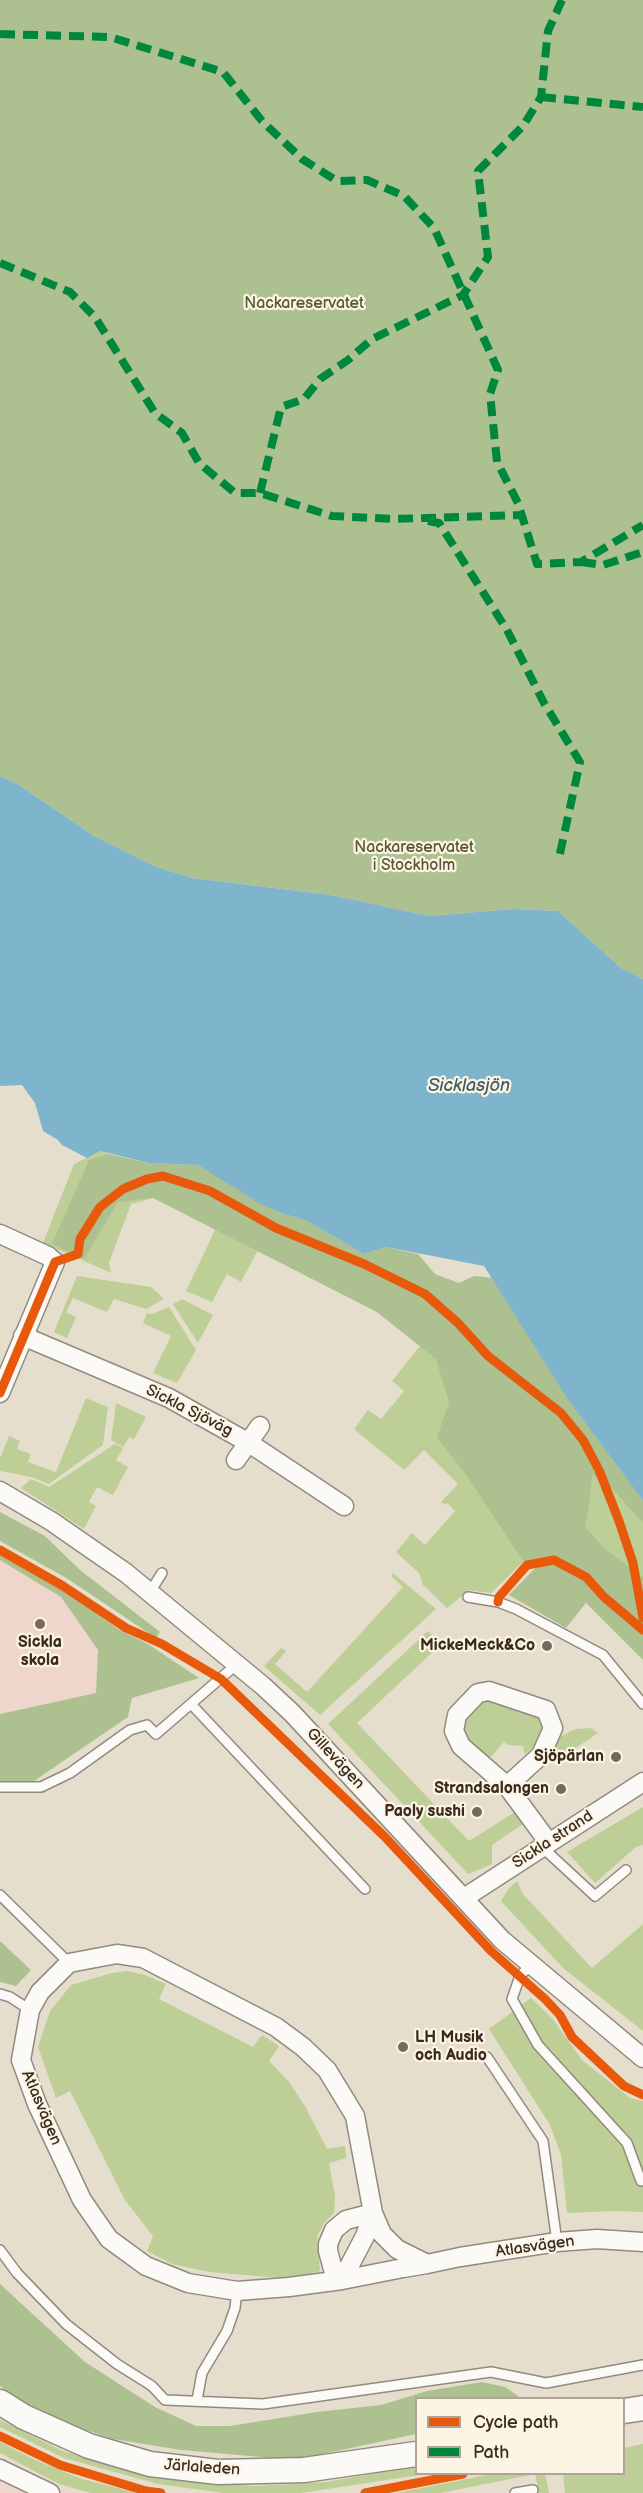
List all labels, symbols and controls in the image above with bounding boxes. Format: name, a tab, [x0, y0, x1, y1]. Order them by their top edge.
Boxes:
park label: Nackareservatet	[244, 294, 364, 314]
park label: Nackareservatet i Stockholm	[354, 838, 474, 876]
water label: Sicklasjön	[428, 1075, 510, 1097]
street label: Sickla Sjöväg	[142, 1381, 236, 1441]
marker: Sickla skola	[33, 1617, 47, 1631]
place label: Sickla skola	[18, 1633, 62, 1671]
place label: MickeMeck&Co	[420, 1636, 535, 1656]
marker: MickeMeck&Co	[540, 1639, 554, 1653]
street label: Gillevägen	[302, 1724, 368, 1794]
place label: Sjöpärlan	[534, 1747, 604, 1767]
marker: Sjöpärlan	[609, 1750, 623, 1764]
place label: Strandsalongen	[434, 1779, 549, 1799]
marker: Strandsalongen	[554, 1782, 568, 1796]
place label: Paoly sushi	[384, 1802, 465, 1822]
marker: Paoly sushi	[470, 1805, 484, 1819]
street label: Sickla strand	[509, 1807, 597, 1873]
place label: LH Musik och Audio	[415, 2028, 487, 2066]
marker: LH Musik och Audio	[396, 2040, 410, 2054]
street label: Atlasvägen	[17, 2068, 65, 2148]
street label: Atlasvägen	[494, 2232, 576, 2262]
legend	[415, 2397, 625, 2475]
text: Cycle path	[473, 2412, 559, 2433]
text: Path	[473, 2442, 509, 2463]
street label: Järlaleden	[163, 2456, 241, 2480]

